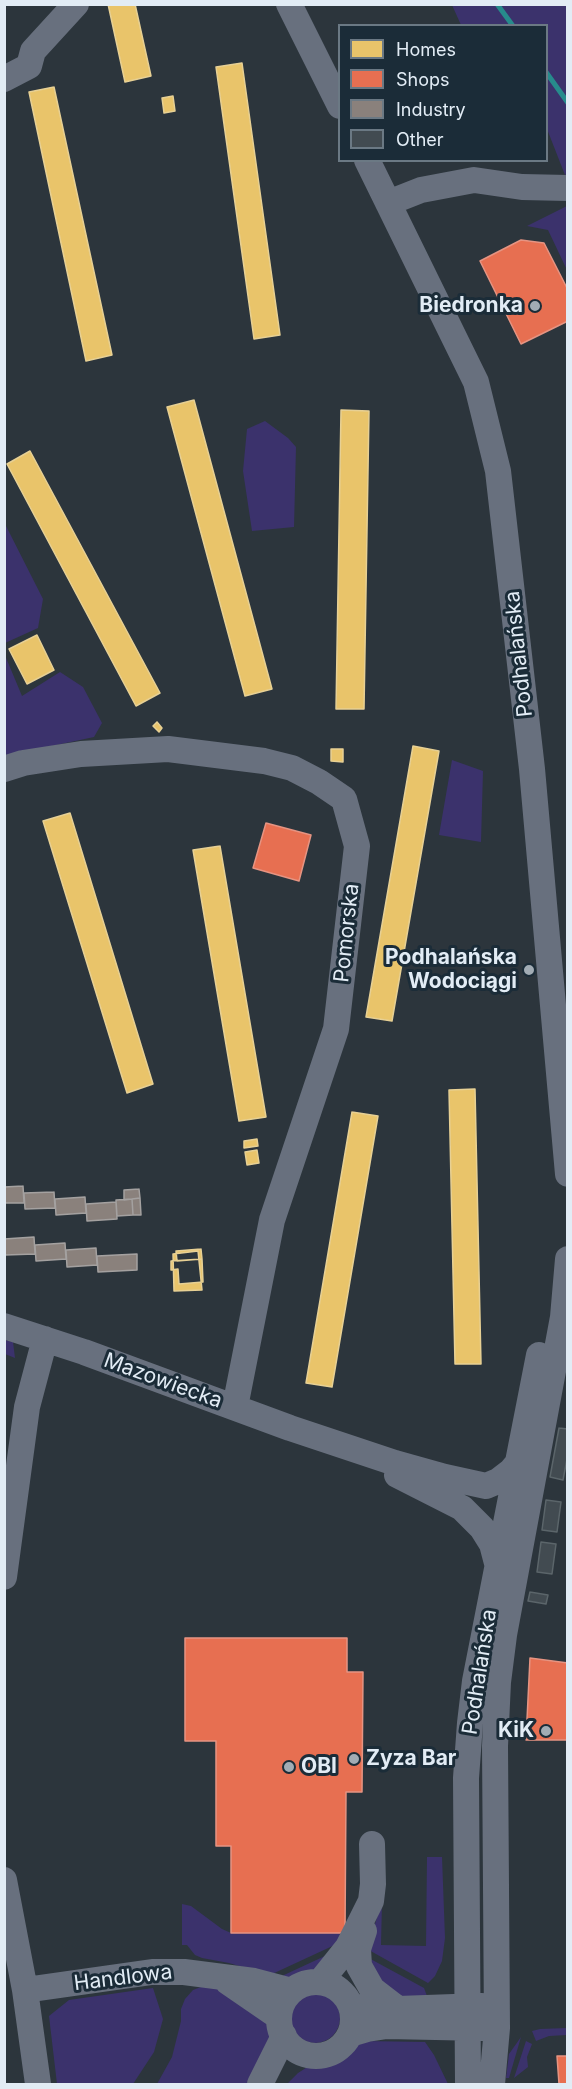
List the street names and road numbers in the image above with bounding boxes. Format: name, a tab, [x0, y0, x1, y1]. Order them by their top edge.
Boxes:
street label: Podhalańska	[500, 590, 538, 718]
street label: Pomorska	[329, 882, 365, 984]
street label: Mazowiecka	[100, 1348, 226, 1414]
street label: Podhalańska	[458, 1607, 502, 1737]
street label: Handlowa	[72, 1959, 174, 1997]

